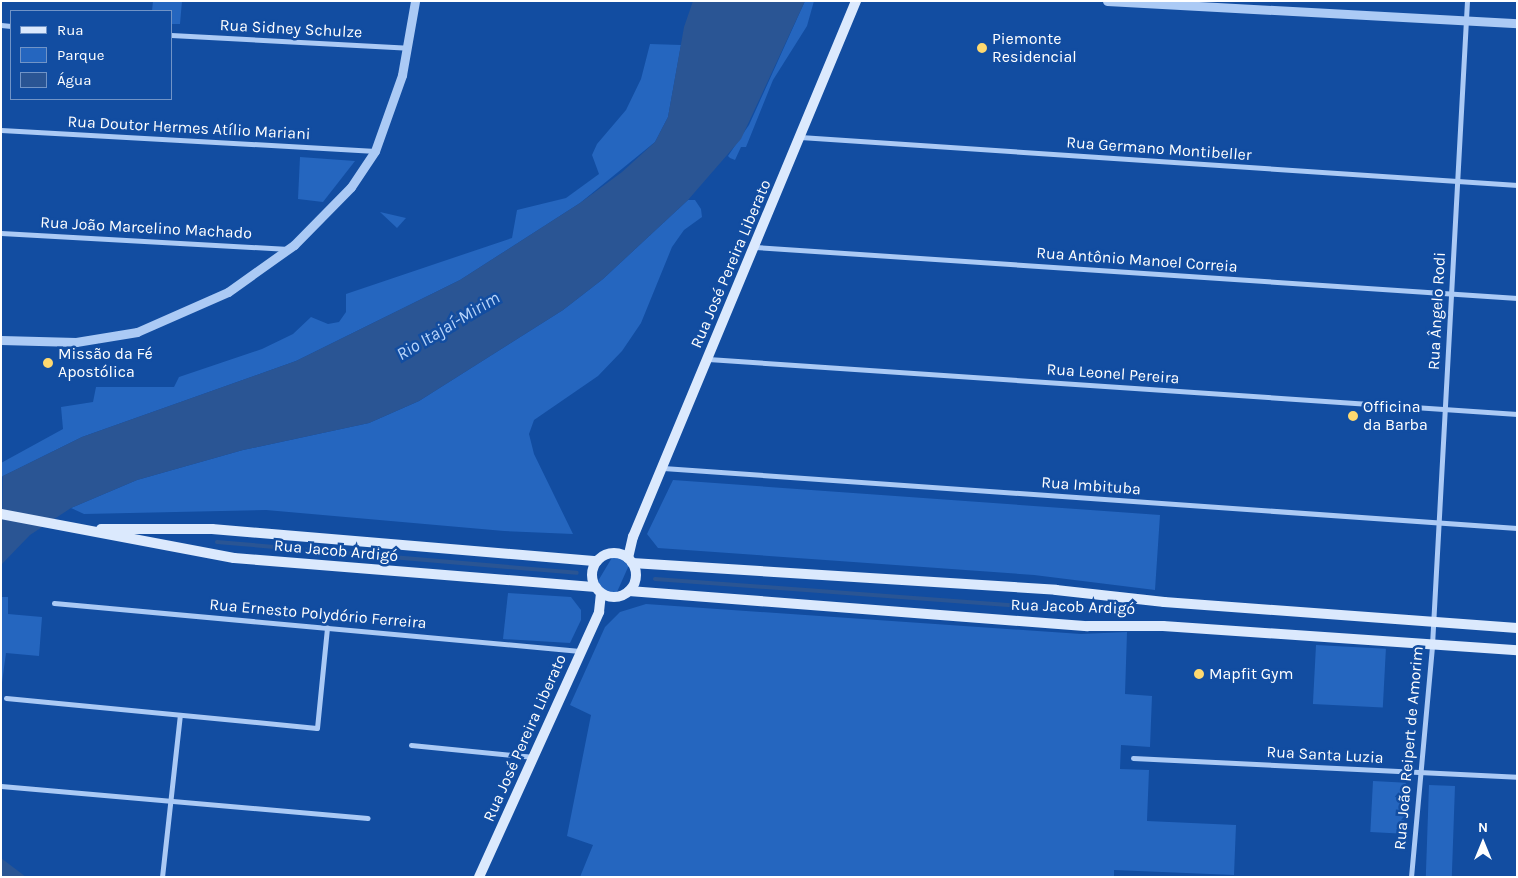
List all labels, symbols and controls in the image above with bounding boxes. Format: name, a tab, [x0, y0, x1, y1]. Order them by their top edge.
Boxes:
legend	[10, 10, 172, 100]
street label: Rua Sidney Schulze	[219, 16, 363, 42]
text: Rua	[57, 21, 84, 39]
place label: Piemonte Residencial	[992, 29, 1077, 67]
marker: Piemonte Residencial	[976, 42, 988, 54]
text: Parque	[57, 46, 105, 64]
text: Água	[57, 71, 91, 89]
street label: Rua Doutor Hermes Atílio Mariani	[67, 112, 311, 144]
street label: Rua Germano Montibeller	[1066, 133, 1252, 165]
street label: Rua José Pereira Liberato	[687, 177, 775, 351]
street label: Rua João Marcelino Machado	[40, 213, 252, 243]
street label: Rua Antônio Manoel Correia	[1036, 243, 1238, 277]
street label: Rua Ângelo Rodi	[1424, 252, 1450, 370]
water label: Rio Itajaí-Mirim	[392, 287, 504, 365]
place label: Missão da Fé Apostólica	[58, 344, 153, 382]
marker: Missão da Fé Apostólica	[42, 357, 54, 369]
street label: Rua Leonel Pereira	[1046, 360, 1180, 388]
place label: Officina da Barba	[1363, 397, 1428, 435]
marker: Officina da Barba	[1347, 410, 1359, 422]
street label: Rua Imbituba	[1041, 473, 1141, 499]
street label: Rua Jacob Ardigó	[273, 536, 399, 566]
street label: Rua Ernesto Polydório Ferreira	[209, 595, 427, 633]
street label: Rua Jacob Ardigó	[1010, 595, 1136, 619]
street label: Rua João Reipert de Amorim	[1391, 645, 1427, 851]
street label: Rua José Pereira Liberato	[479, 651, 571, 825]
place label: Mapfit Gym	[1209, 664, 1294, 684]
marker: Mapfit Gym	[1193, 668, 1205, 680]
street label: Rua Santa Luzia	[1266, 742, 1384, 768]
north arrow	[1458, 818, 1508, 868]
text: N	[1478, 819, 1488, 836]

